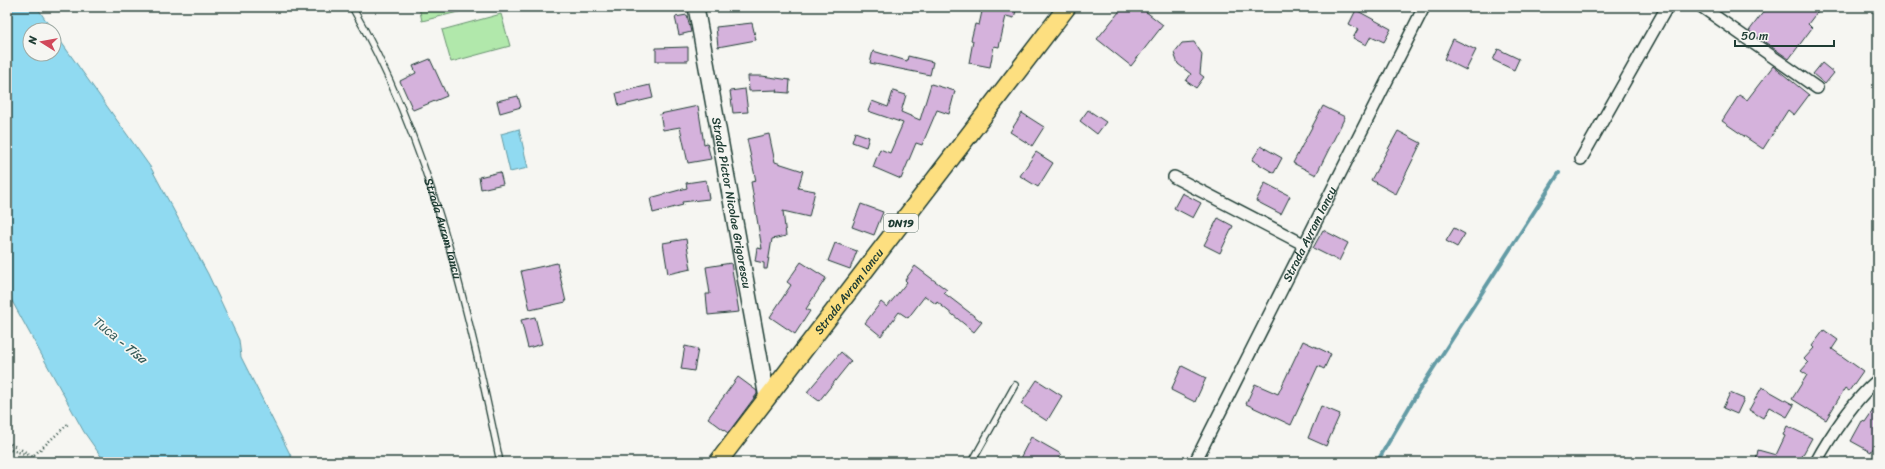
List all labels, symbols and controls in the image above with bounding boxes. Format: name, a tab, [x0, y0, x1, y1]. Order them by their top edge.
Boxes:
north arrow	[22, 22, 62, 62]
scale bar	[1735, 22, 1834, 48]
text: 50 m	[1741, 25, 1768, 47]
text: N	[22, 34, 43, 47]
street label: Strada Pictor Nicolae Grigorescu	[705, 115, 758, 291]
street label: Strada Avram Iancu	[417, 175, 469, 282]
street label: Strada Avram Iancu	[1276, 182, 1343, 286]
road number: DN19	[884, 214, 918, 232]
street label: Strada Avram Iancu	[808, 243, 890, 340]
water label: Тиса - Tisa	[88, 311, 153, 370]

